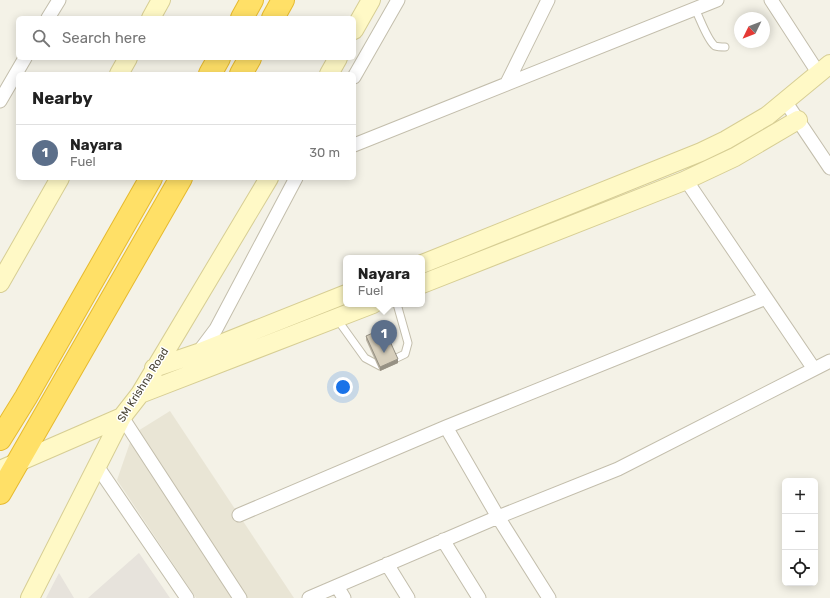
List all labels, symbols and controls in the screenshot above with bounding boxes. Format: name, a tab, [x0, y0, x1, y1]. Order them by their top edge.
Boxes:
north arrow	[734, 12, 770, 48]
search box	[16, 16, 356, 60]
icon: search	[30, 27, 52, 49]
text: Search here	[62, 29, 146, 47]
text: Nearby	[32, 88, 93, 108]
text: Nayara	[70, 136, 122, 154]
text: 1	[42, 145, 48, 160]
text: 30 m	[309, 145, 340, 160]
text: Fuel	[70, 154, 96, 169]
popup	[343, 255, 425, 307]
text: Nayara	[358, 265, 410, 283]
text: Fuel	[358, 283, 384, 298]
pin: 1	[371, 320, 397, 353]
street label: SM Krishna Road	[115, 345, 171, 425]
your location	[333, 377, 353, 397]
map controls	[782, 478, 818, 586]
button: +	[782, 478, 818, 514]
button: −	[782, 514, 818, 550]
button: locate	[782, 550, 818, 586]

